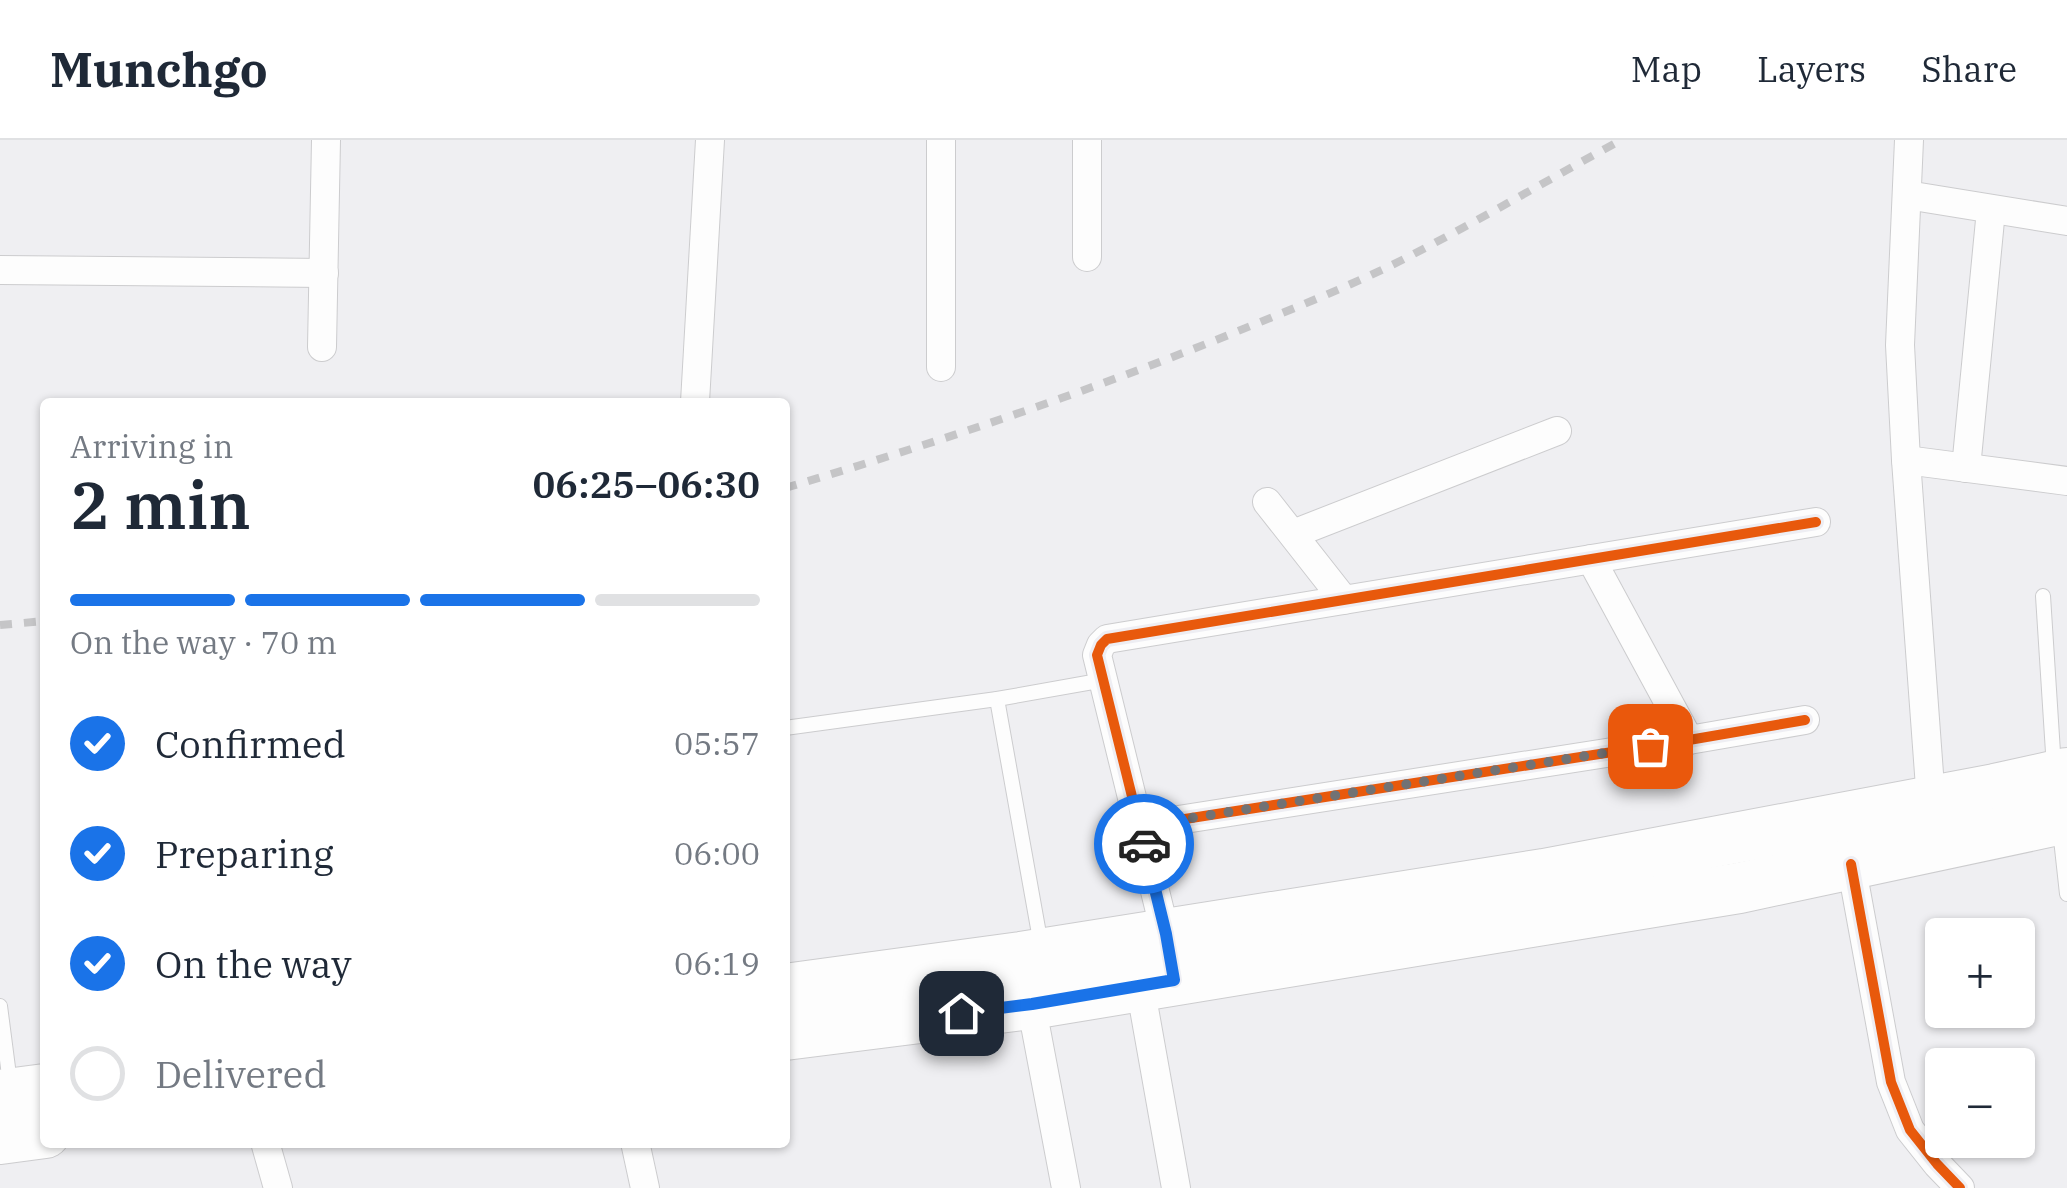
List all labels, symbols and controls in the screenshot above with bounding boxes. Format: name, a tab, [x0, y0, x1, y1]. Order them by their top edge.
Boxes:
text: Munchgo	[50, 38, 268, 100]
text: Map	[1631, 46, 1702, 92]
text: Layers	[1757, 46, 1866, 92]
text: Share	[1921, 46, 2017, 92]
text: Arriving in	[70, 425, 233, 467]
text: 06:25–06:30	[533, 459, 760, 508]
text: 2 min	[70, 462, 251, 547]
text: On the way · 70 m	[70, 621, 337, 663]
pin	[1608, 704, 1693, 789]
icon: check	[70, 716, 125, 771]
text: Confirmed	[155, 719, 346, 768]
icon: bag	[1623, 719, 1678, 774]
text: 05:57	[674, 722, 760, 764]
courier	[1094, 794, 1194, 894]
icon: car	[1117, 817, 1172, 872]
icon: check	[70, 826, 125, 881]
text: Preparing	[155, 829, 334, 878]
text: 06:00	[674, 832, 760, 874]
map controls	[1925, 918, 2035, 1158]
button: +	[1925, 918, 2035, 1028]
icon: check	[70, 936, 125, 991]
text: On the way	[155, 939, 352, 988]
text: 06:19	[674, 942, 760, 984]
pin	[919, 971, 1004, 1056]
icon: home	[934, 986, 989, 1041]
button: −	[1925, 1048, 2035, 1158]
text: Delivered	[155, 1049, 327, 1098]

